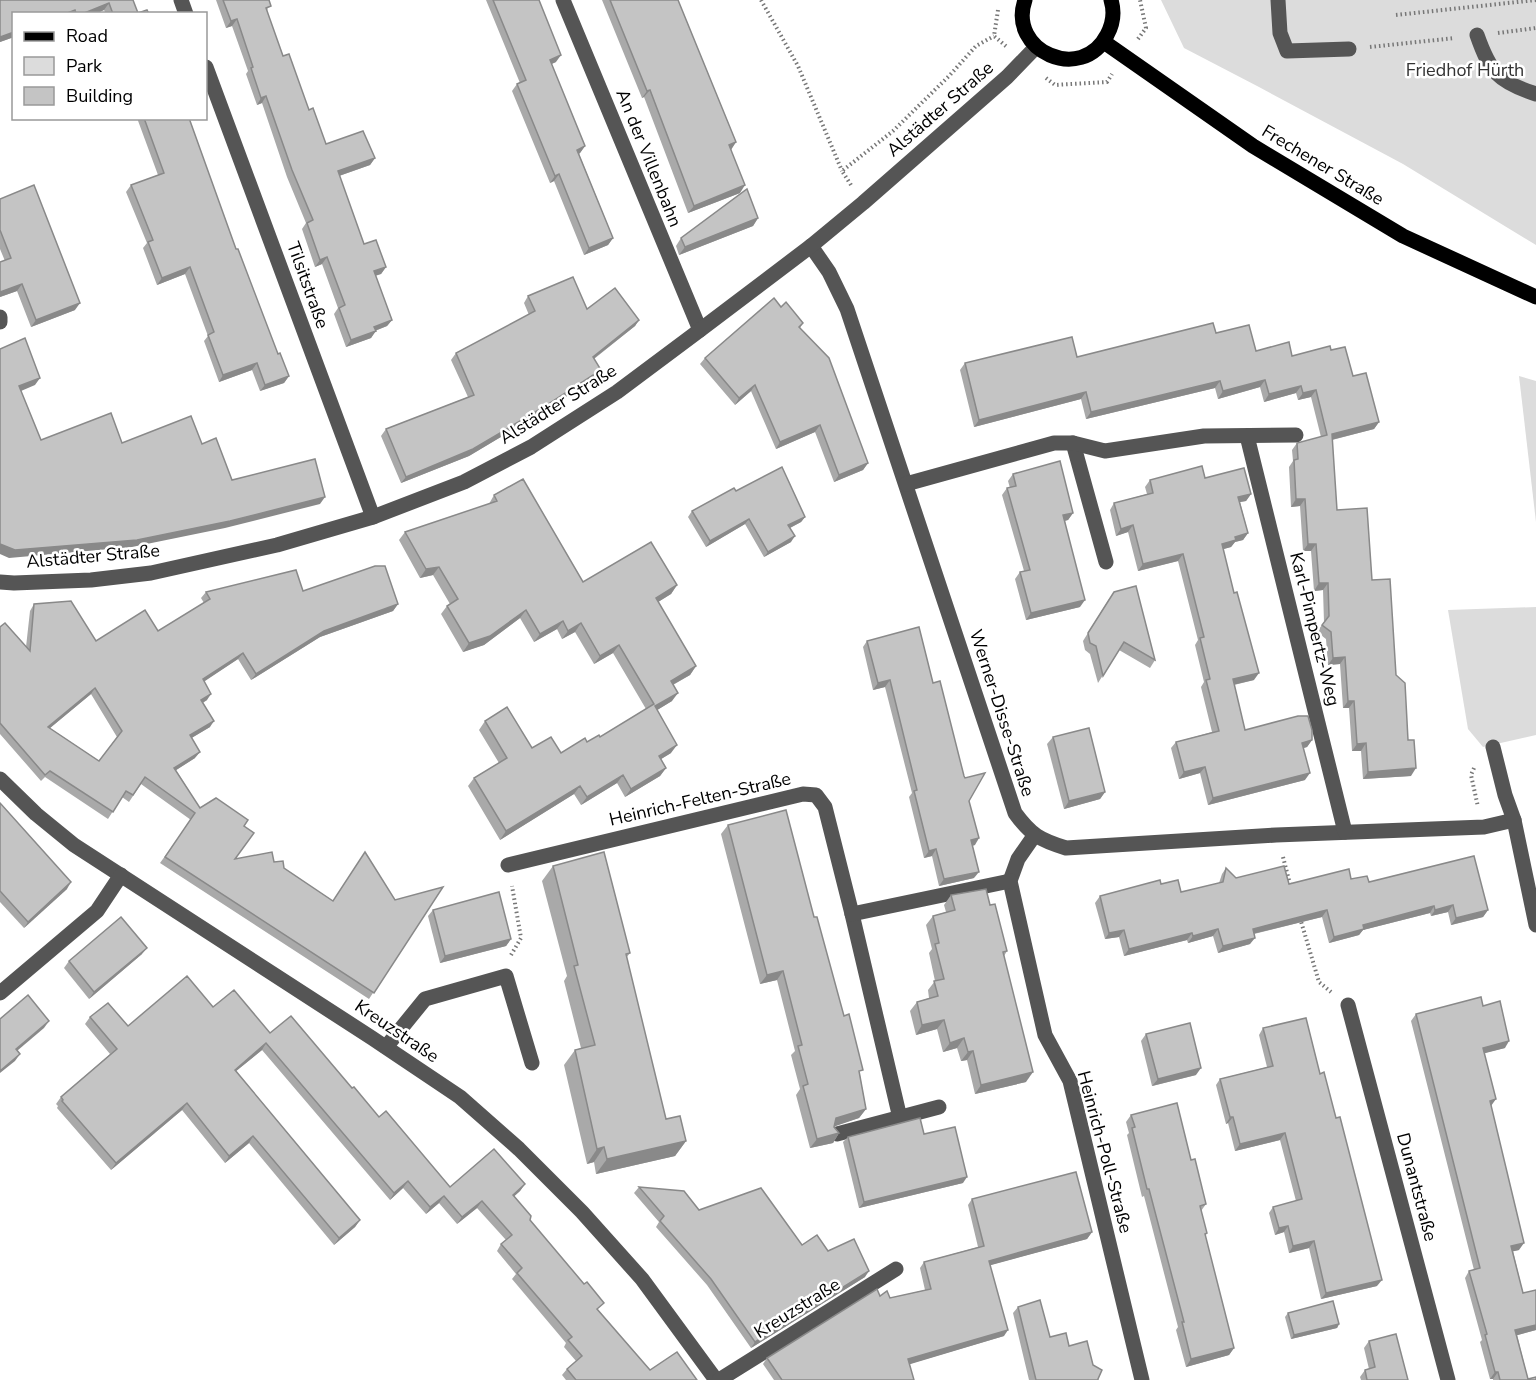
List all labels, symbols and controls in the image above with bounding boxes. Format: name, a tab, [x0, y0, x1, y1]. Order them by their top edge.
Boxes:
legend	[12, 12, 207, 120]
text: Road	[66, 24, 108, 48]
text: Park	[66, 54, 103, 78]
street label: Alstädter Straße	[882, 56, 998, 162]
park label: Friedhof Hürth	[1406, 58, 1524, 82]
text: Building	[66, 84, 133, 108]
street label: An der Villenbahn	[610, 86, 688, 230]
street label: Frechener Straße	[1257, 119, 1389, 211]
street label: Tilsitstraße	[281, 238, 335, 332]
street label: Alstädter Straße	[495, 358, 621, 450]
street label: Alstädter Straße	[25, 538, 161, 574]
street label: Karl-Pimpertz-Weg	[1284, 550, 1346, 708]
street label: Werner-Disse-Straße	[964, 627, 1040, 799]
street label: Heinrich-Felten-Straße	[607, 766, 793, 832]
street label: Kreuzstraße	[350, 994, 444, 1068]
street label: Heinrich-Poll-Straße	[1072, 1068, 1138, 1236]
street label: Dunantstraße	[1391, 1130, 1443, 1244]
street label: Kreuzstraße	[750, 1272, 844, 1344]

